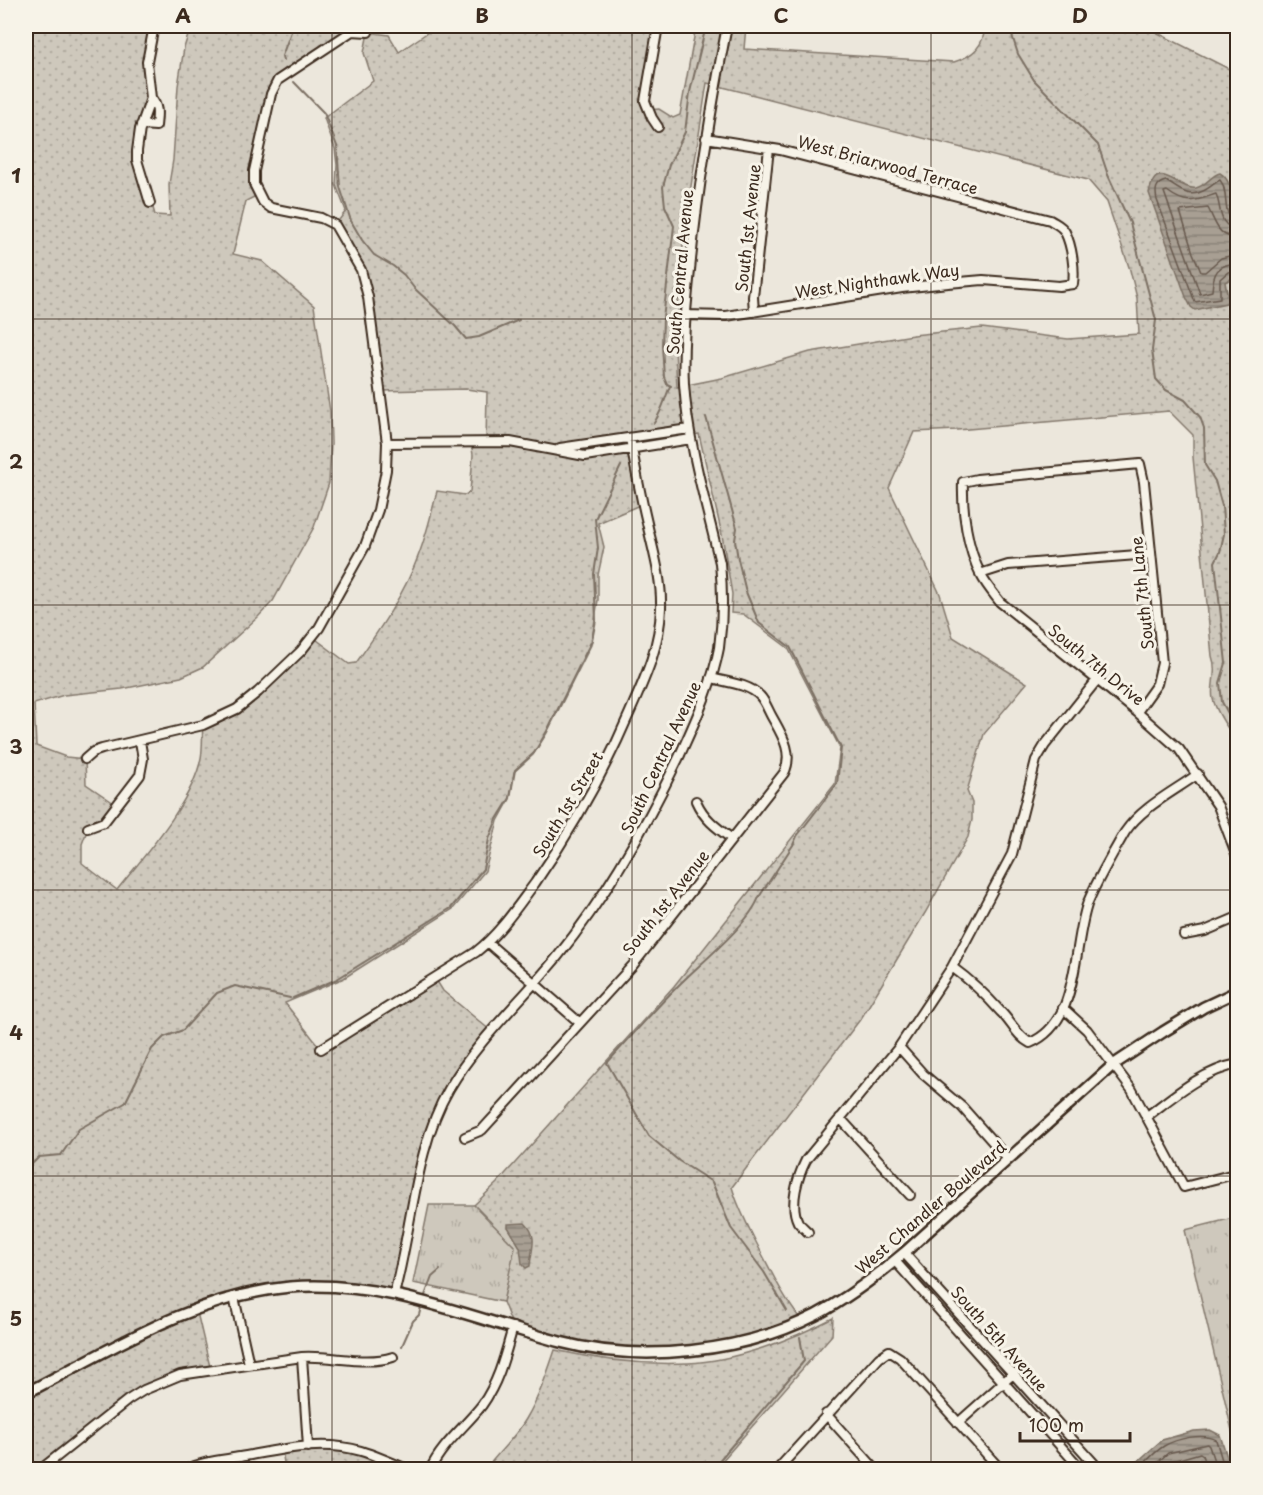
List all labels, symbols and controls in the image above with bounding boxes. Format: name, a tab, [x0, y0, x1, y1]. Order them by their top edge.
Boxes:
text: A	[175, 0, 191, 30]
text: B	[475, 0, 489, 30]
text: C	[773, 0, 789, 30]
text: D	[1072, 0, 1088, 30]
street label: West Briarwood Terrace	[795, 128, 981, 200]
text: 1	[11, 160, 21, 190]
street label: South 1st Avenue	[728, 163, 766, 293]
street label: South Central Avenue	[660, 188, 698, 356]
street label: West Nighthawk Way	[793, 257, 961, 303]
text: 2	[9, 446, 23, 476]
street label: South 7th Lane	[1123, 535, 1159, 651]
street label: South 7th Drive	[1044, 618, 1150, 710]
street label: South Central Avenue	[614, 677, 706, 837]
text: 3	[9, 731, 23, 761]
street label: South 1st Street	[526, 746, 608, 862]
street label: South 1st Avenue	[616, 844, 714, 960]
text: 4	[9, 1017, 23, 1047]
street label: West Chandler Boulevard	[849, 1134, 1011, 1279]
street label: South 5th Avenue	[946, 1280, 1054, 1396]
text: 5	[10, 1303, 22, 1333]
scale bar	[1020, 1405, 1130, 1443]
text: 100 m	[1029, 1411, 1084, 1438]

